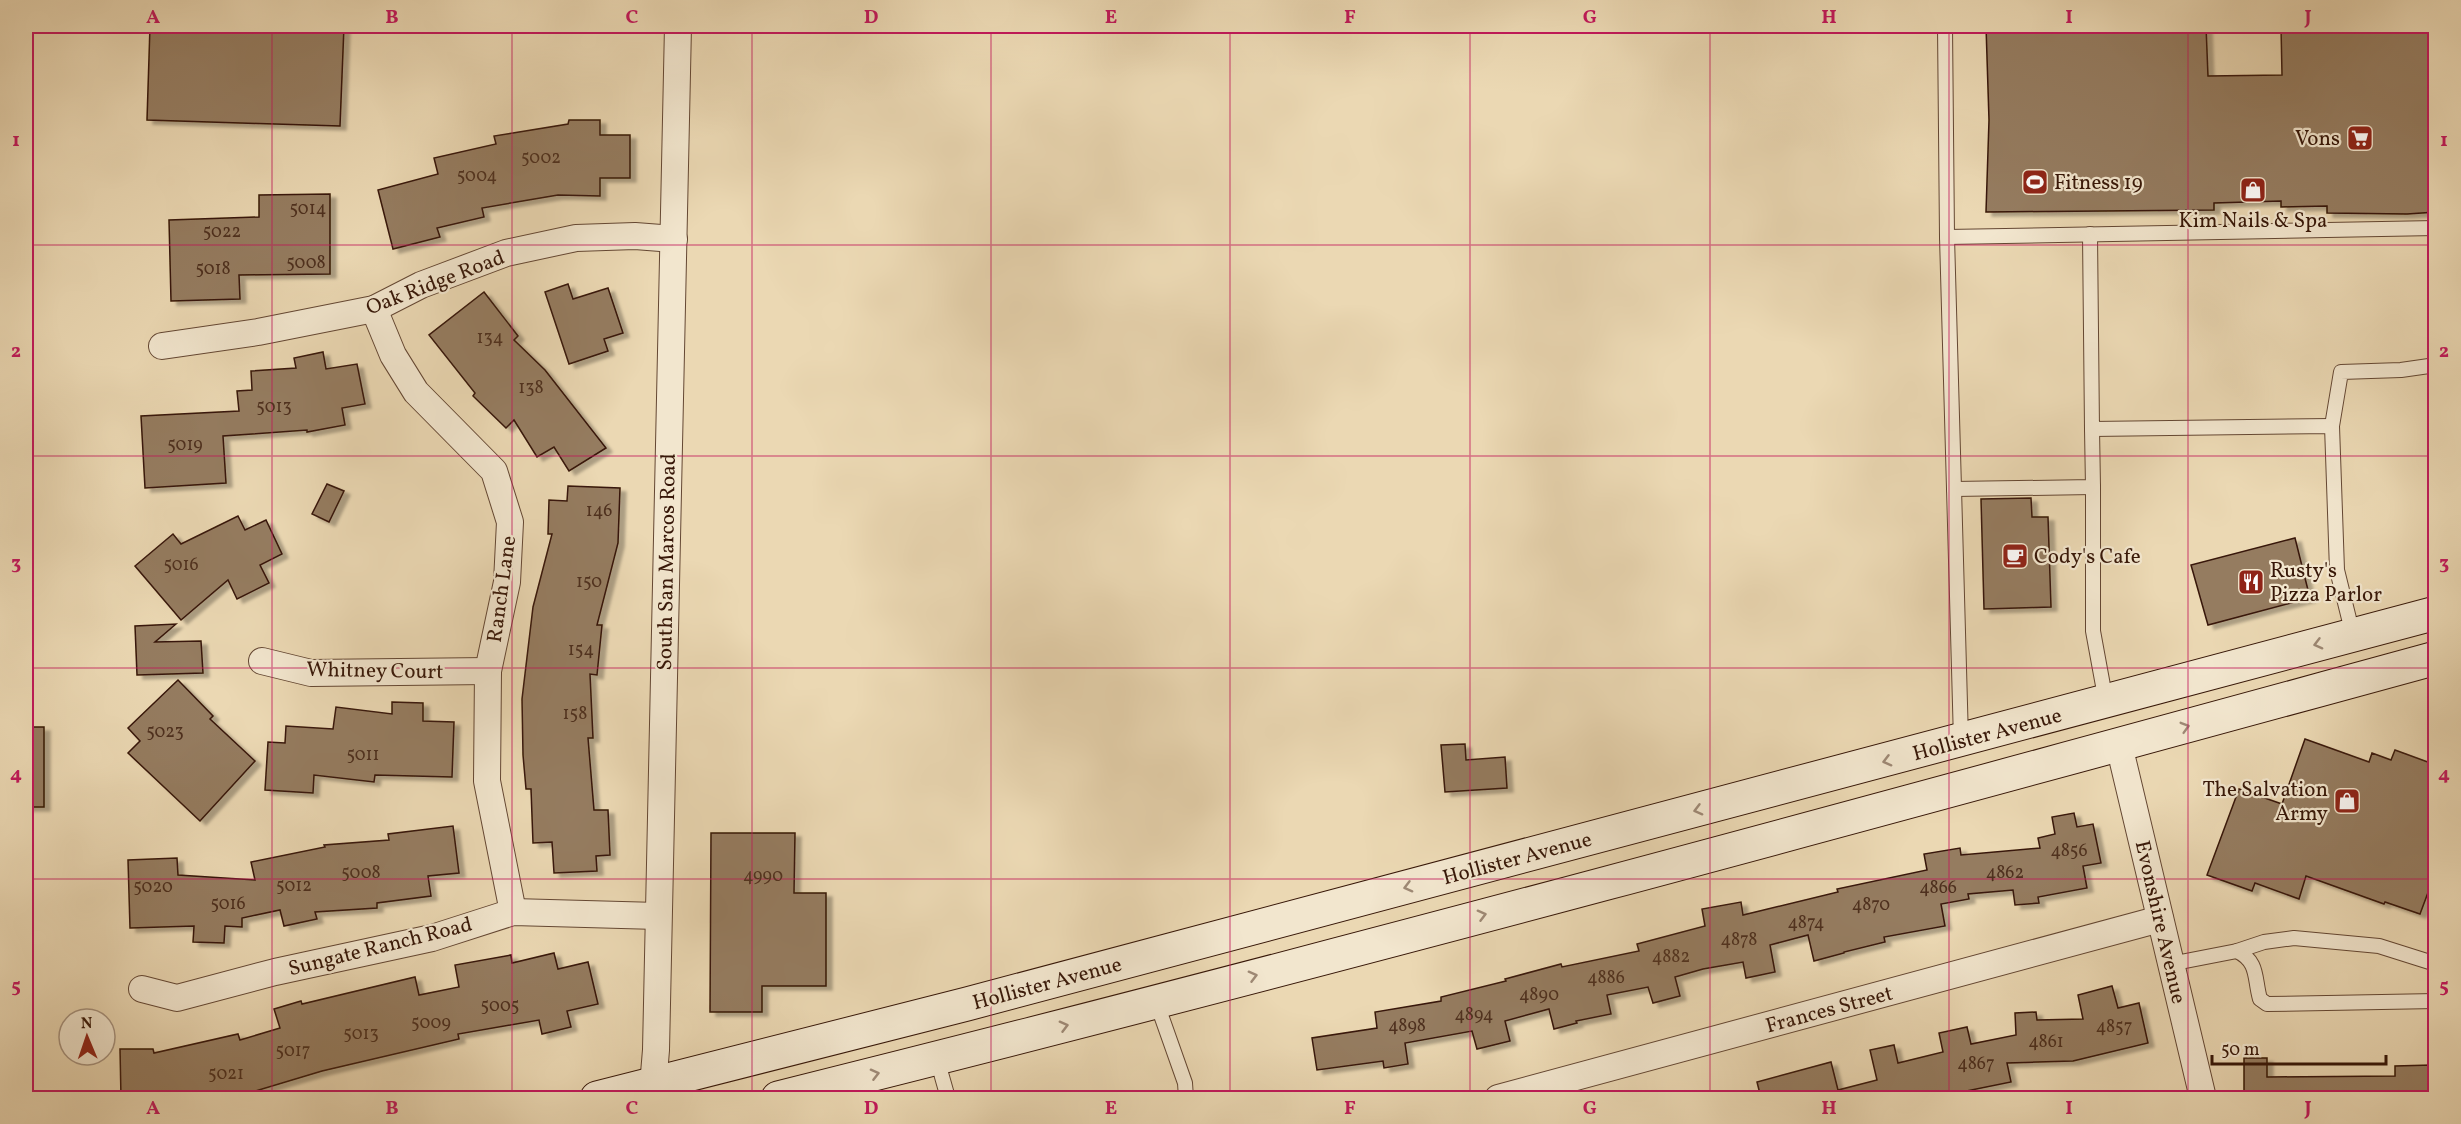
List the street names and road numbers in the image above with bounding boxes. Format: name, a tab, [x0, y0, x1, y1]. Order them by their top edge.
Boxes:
street label: Oak Ridge Road	[362, 244, 509, 323]
street label: South San Marcos Road	[651, 453, 684, 671]
street label: Ranch Lane	[481, 534, 524, 645]
street label: Whitney Court	[306, 656, 444, 687]
street label: Hollister Avenue	[1910, 702, 2065, 769]
street label: Hollister Avenue	[1440, 826, 1595, 893]
street label: Evonshire Avenue	[2127, 838, 2192, 1007]
street label: Sungate Ranch Road	[285, 911, 475, 984]
street label: Hollister Avenue	[970, 951, 1125, 1018]
street label: Frances Street	[1763, 980, 1896, 1041]

